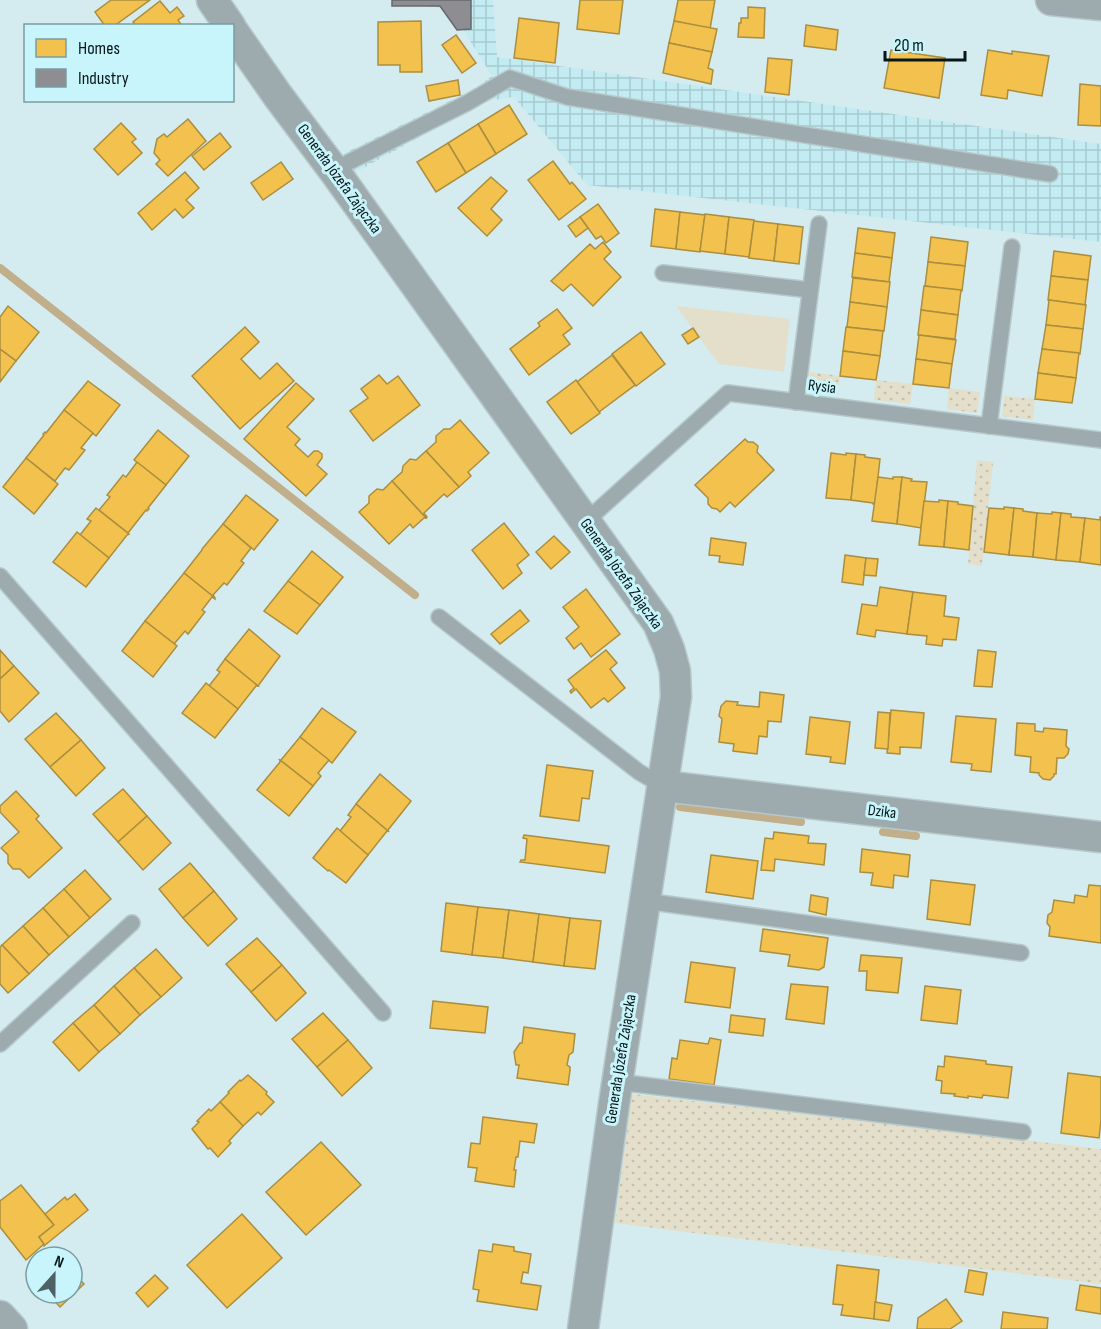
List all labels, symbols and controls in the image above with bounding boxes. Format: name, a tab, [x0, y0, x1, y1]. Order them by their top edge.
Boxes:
legend	[24, 24, 234, 102]
scale bar	[885, 24, 964, 62]
text: 20 m	[894, 35, 924, 56]
text: Homes	[78, 38, 120, 59]
text: Industry	[78, 68, 129, 89]
street label: Generała Józefa Zajączka	[293, 121, 385, 237]
street label: Rysia	[807, 376, 837, 398]
street label: Generała Józefa Zajączka	[576, 515, 666, 633]
street label: Dzika	[867, 801, 897, 823]
street label: Generała Józefa Zajączka	[601, 993, 641, 1125]
north arrow	[24, 1245, 84, 1305]
text: N	[51, 1252, 66, 1273]

